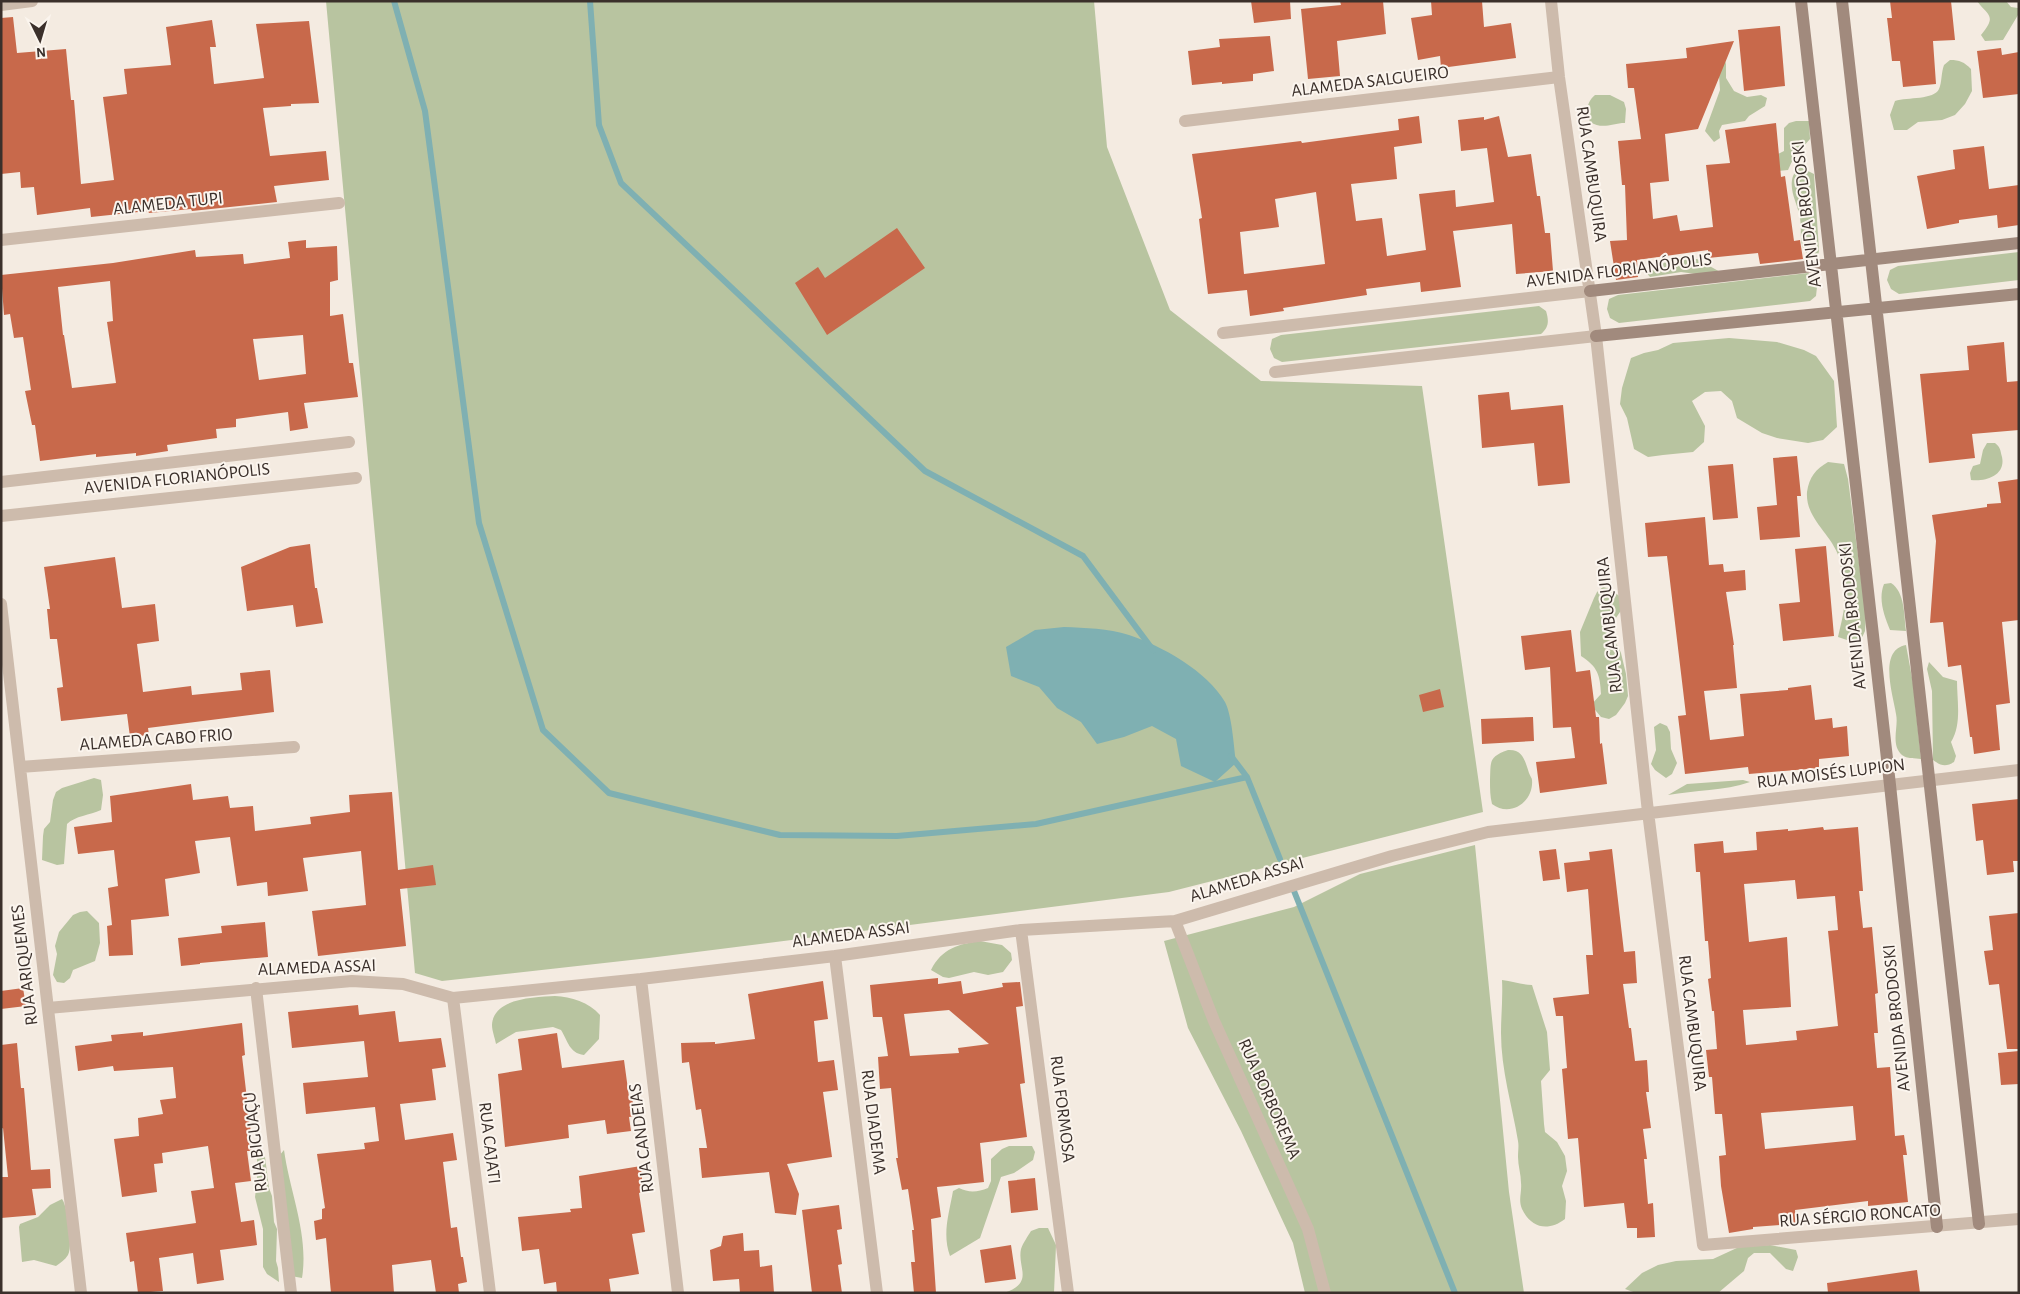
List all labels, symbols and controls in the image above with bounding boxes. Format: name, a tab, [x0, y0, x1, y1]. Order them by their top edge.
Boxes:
north arrow	[15, 15, 65, 65]
text: N	[36, 45, 47, 59]
street label: ALAMEDA SALGUEIRO	[1290, 63, 1450, 101]
street label: RUA CAMBUQUIRA	[1573, 105, 1610, 244]
street label: AVENIDA BRODOSKI	[1789, 140, 1825, 288]
street label: ALAMEDA TUPI	[112, 189, 224, 219]
street label: AVENIDA FLORIANÓPOLIS	[1525, 248, 1713, 291]
street label: AVENIDA FLORIANÓPOLIS	[83, 457, 271, 498]
street label: AVENIDA BRODOSKI	[1836, 542, 1870, 690]
street label: RUA CAMBUQUIRA	[1594, 555, 1626, 694]
street label: ALAMEDA CABO FRIO	[79, 726, 233, 754]
street label: RUA MOISÉS LUPION	[1755, 753, 1906, 792]
street label: ALAMEDA ASSAI	[1188, 854, 1306, 906]
street label: RUA ARIQUEMES	[9, 904, 41, 1026]
street label: ALAMEDA ASSAI	[791, 919, 911, 951]
street label: AVENIDA BRODOSKI	[1880, 944, 1914, 1092]
street label: RUA CAMBUQUIRA	[1675, 954, 1709, 1093]
street label: ALAMEDA ASSAI	[257, 957, 377, 979]
street label: RUA BORBOREMA	[1234, 1036, 1304, 1162]
street label: RUA FORMOSA	[1047, 1054, 1078, 1164]
street label: RUA DIADEMA	[858, 1068, 888, 1176]
street label: RUA CANDEIAS	[626, 1082, 658, 1194]
street label: RUA BIGUAÇU	[241, 1091, 271, 1193]
street label: RUA CAJATI	[475, 1101, 503, 1185]
street label: RUA SÉRGIO RONCATO	[1778, 1198, 1942, 1231]

